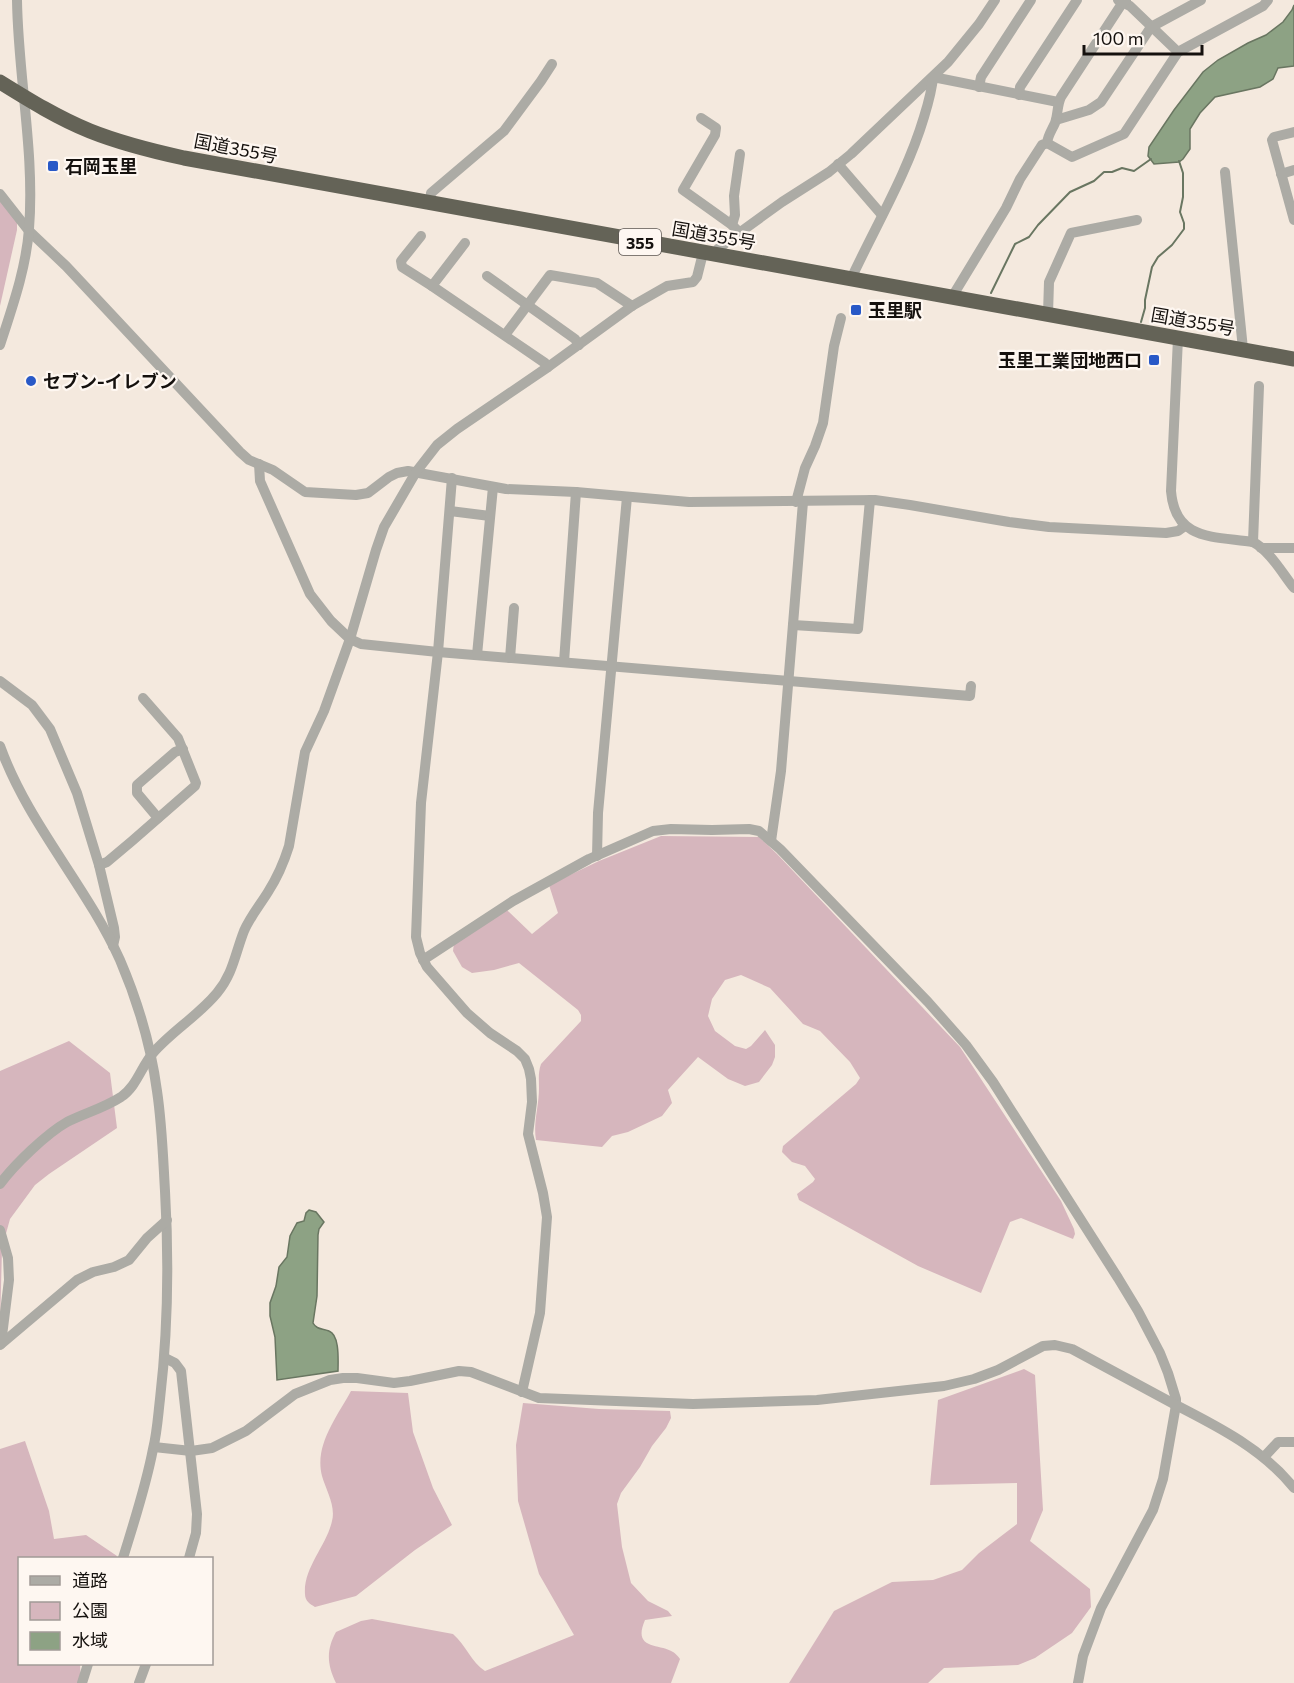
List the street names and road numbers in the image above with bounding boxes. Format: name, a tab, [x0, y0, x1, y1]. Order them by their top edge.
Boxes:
street label: 国道355号	[192, 129, 280, 167]
street label: 国道355号	[670, 217, 758, 253]
road number: 355	[619, 229, 661, 255]
street label: 国道355号	[1149, 303, 1237, 339]

